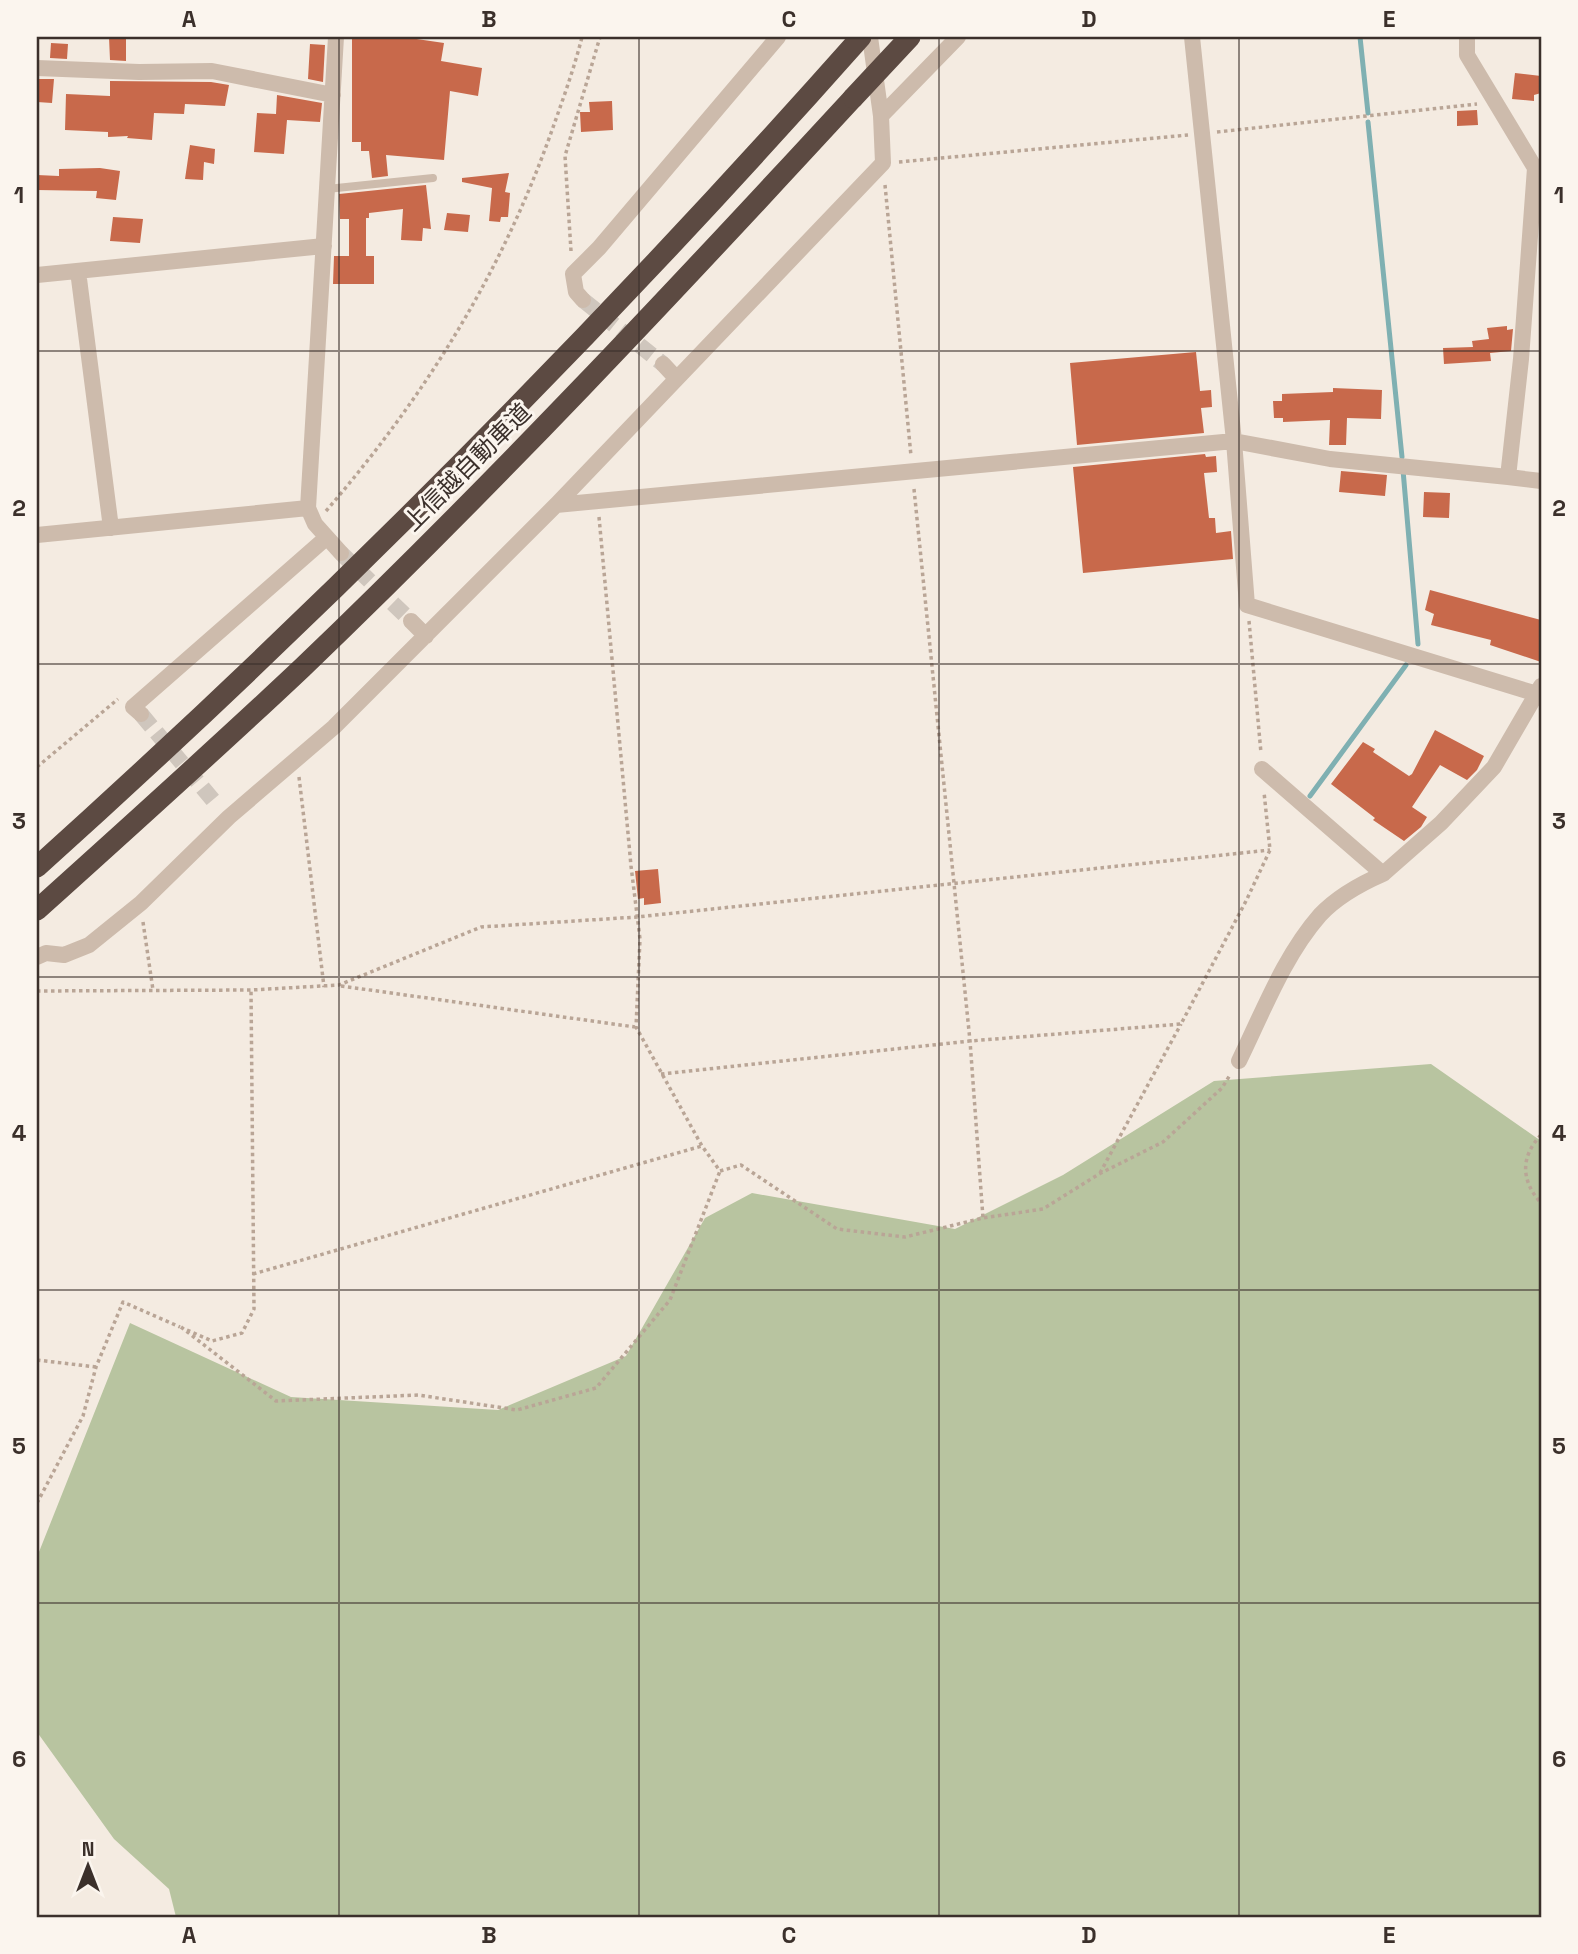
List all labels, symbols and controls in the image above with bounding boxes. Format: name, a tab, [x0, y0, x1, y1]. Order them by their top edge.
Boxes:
text: A	[182, 4, 197, 34]
text: B	[481, 4, 497, 34]
text: C	[782, 4, 796, 34]
text: D	[1081, 4, 1097, 34]
text: E	[1383, 4, 1395, 34]
text: 1	[14, 180, 24, 210]
text: 1	[1554, 180, 1564, 210]
street label: 上信越自動車道	[397, 397, 537, 537]
text: 2	[12, 493, 26, 523]
text: 2	[1552, 493, 1566, 523]
text: 3	[12, 806, 26, 836]
text: 3	[1552, 806, 1566, 836]
text: 4	[12, 1118, 27, 1148]
text: 4	[1552, 1118, 1567, 1148]
text: 5	[12, 1431, 26, 1461]
text: 5	[1552, 1431, 1566, 1461]
text: 6	[12, 1744, 26, 1774]
text: 6	[1552, 1744, 1566, 1774]
north arrow	[52, 1832, 122, 1902]
text: N	[82, 1837, 94, 1862]
text: A	[182, 1920, 197, 1950]
text: B	[481, 1920, 497, 1950]
text: C	[782, 1920, 796, 1950]
text: D	[1081, 1920, 1097, 1950]
text: E	[1383, 1920, 1395, 1950]

